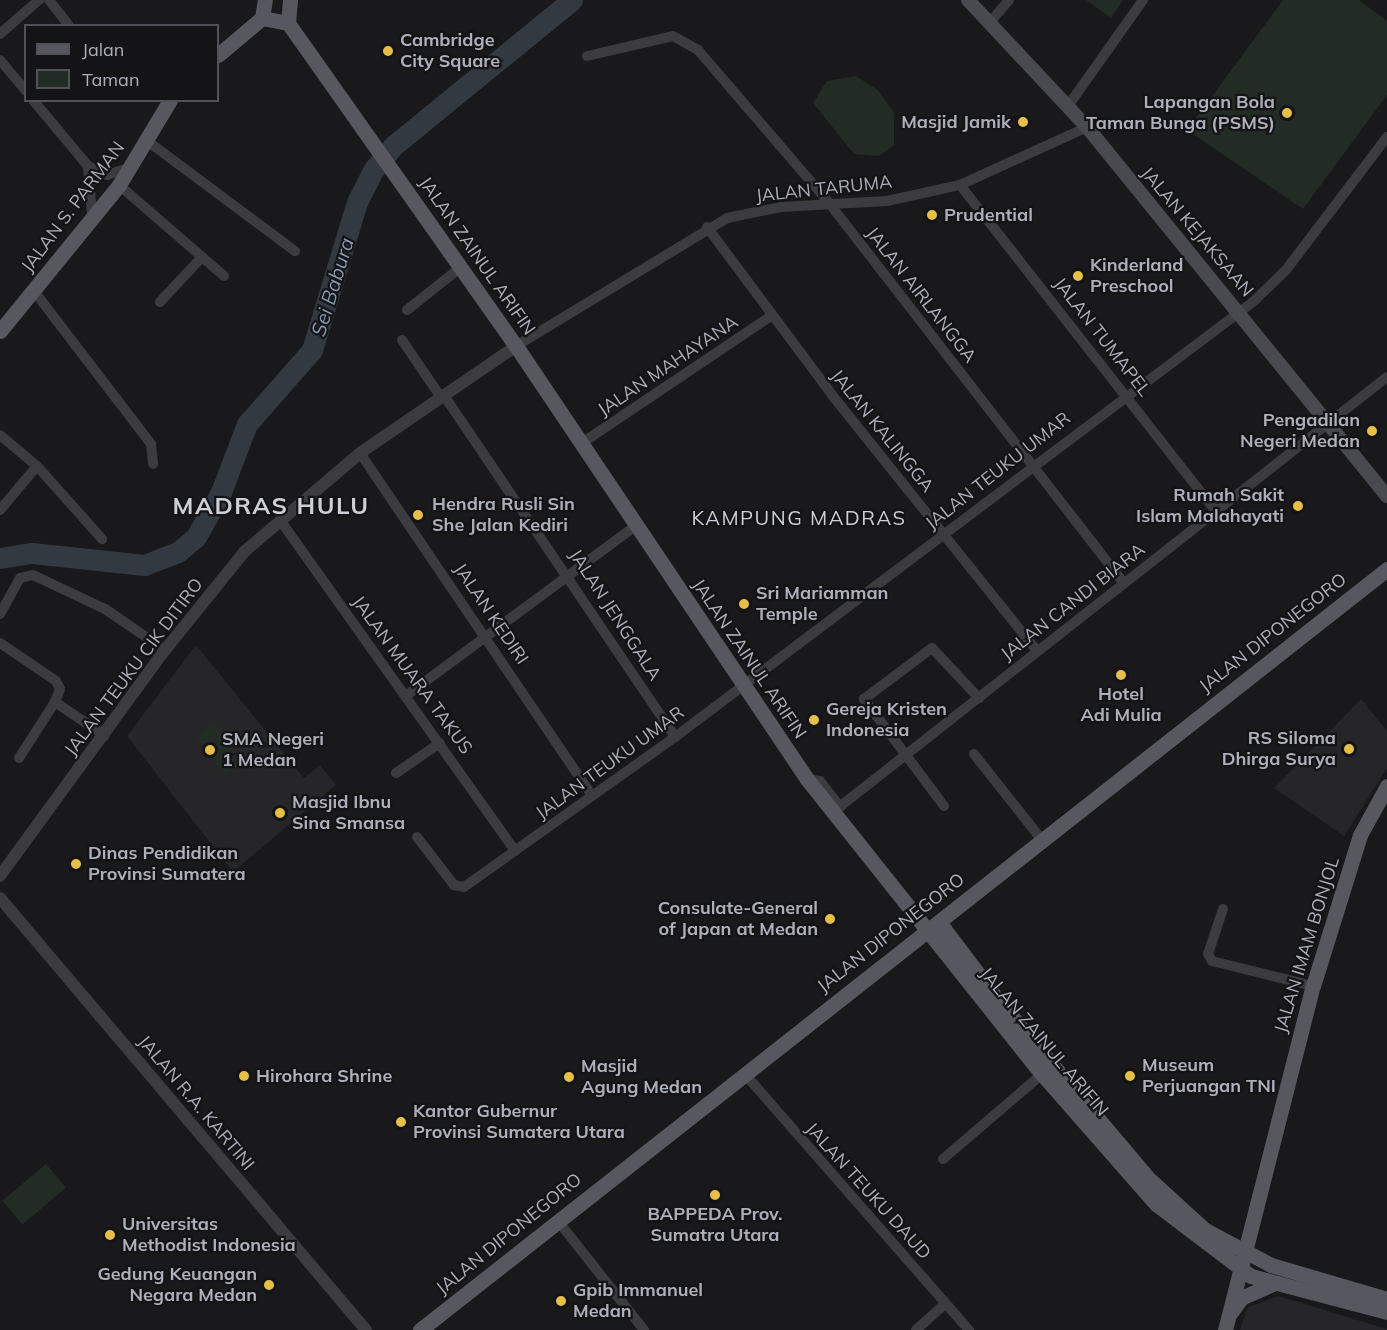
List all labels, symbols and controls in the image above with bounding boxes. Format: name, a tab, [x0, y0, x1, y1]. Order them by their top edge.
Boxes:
legend	[24, 24, 219, 102]
place label: Cambridge City Square	[400, 30, 500, 72]
text: Jalan	[82, 38, 124, 61]
marker: Cambridge City Square	[381, 44, 395, 58]
text: Taman	[82, 68, 139, 91]
place label: Lapangan Bola Taman Bunga (PSMS)	[1086, 92, 1275, 134]
marker: Lapangan Bola Taman Bunga (PSMS)	[1280, 106, 1294, 120]
place label: Masjid Jamik	[901, 111, 1011, 133]
marker: Masjid Jamik	[1016, 115, 1030, 129]
street label: JALAN S. PARMAN	[17, 137, 129, 277]
street label: JALAN KEJAKSAAN	[1136, 163, 1258, 301]
street label: JALAN TARUMA	[755, 171, 893, 207]
street label: JALAN ZAINUL ARIFIN	[414, 173, 540, 339]
place label: Prudential	[944, 204, 1033, 226]
marker: Prudential	[925, 208, 939, 222]
street label: JALAN AIRLANGGA	[861, 223, 981, 367]
water label: Sei Babura	[306, 235, 358, 339]
place label: Kinderland Preschool	[1090, 255, 1184, 298]
marker: Kinderland Preschool	[1071, 269, 1085, 283]
street label: JALAN TUMAPEL	[1049, 273, 1155, 401]
street label: JALAN MAHAYANA	[594, 311, 742, 421]
street label: JALAN KALINGGA	[826, 365, 938, 497]
street label: JALAN TEUKU UMAR	[921, 408, 1075, 534]
place label: Pengadilan Negeri Medan	[1240, 410, 1360, 452]
marker: Pengadilan Negeri Medan	[1365, 424, 1379, 438]
place label: Rumah Sakit Islam Malahayati	[1136, 485, 1284, 528]
district label: MADRAS HULU	[173, 492, 369, 520]
place label: Hendra Rusli Sin She Jalan Kediri	[432, 494, 575, 536]
marker: Rumah Sakit Islam Malahayati	[1289, 497, 1307, 515]
district label: KAMPUNG MADRAS	[692, 505, 906, 529]
marker: Hendra Rusli Sin She Jalan Kediri	[409, 506, 427, 524]
street label: JALAN CANDI BIARA	[997, 539, 1149, 665]
street label: JALAN JENGGALA	[565, 545, 665, 685]
street label: JALAN KEDIRI	[449, 559, 533, 669]
street label: JALAN DIPONEGORO	[1195, 569, 1351, 697]
street label: JALAN TEUKU CIK DITIRO	[60, 574, 208, 760]
street label: JALAN ZAINUL ARIFIN	[687, 575, 811, 743]
place label: Sri Mariamman Temple	[756, 583, 888, 626]
street label: JALAN MUARA TAKUS	[347, 592, 477, 758]
marker: Sri Mariamman Temple	[737, 597, 751, 611]
marker: Hotel Adi Mulia	[1114, 668, 1128, 682]
place label: Hotel Adi Mulia	[1080, 684, 1162, 726]
place label: Gereja Kristen Indonesia	[826, 699, 947, 742]
street label: JALAN TEUKU UMAR	[532, 702, 688, 824]
marker: Gereja Kristen Indonesia	[807, 713, 821, 727]
place label: RS Siloma Dhirga Surya	[1222, 728, 1336, 771]
place label: SMA Negeri 1 Medan	[222, 729, 324, 771]
marker: RS Siloma Dhirga Surya	[1340, 740, 1358, 758]
marker: SMA Negeri 1 Medan	[203, 743, 217, 757]
place label: Masjid Ibnu Sina Smansa	[292, 792, 405, 834]
marker: Masjid Ibnu Sina Smansa	[273, 806, 287, 820]
place label: Dinas Pendidikan Provinsi Sumatera	[88, 843, 246, 886]
street label: JALAN IMAM BONJOL	[1270, 855, 1344, 1035]
marker: Dinas Pendidikan Provinsi Sumatera	[69, 857, 83, 871]
street label: JALAN DIPONEGORO	[813, 869, 969, 997]
place label: Consulate-General of Japan at Medan	[658, 898, 818, 940]
marker: Consulate-General of Japan at Medan	[823, 912, 837, 926]
street label: JALAN ZAINUL ARIFIN	[975, 963, 1113, 1121]
street label: JALAN R.A. KARTINI	[133, 1031, 259, 1175]
place label: Museum Perjuangan TNI	[1142, 1055, 1276, 1098]
place label: Masjid Agung Medan	[581, 1056, 702, 1098]
place label: Hirohara Shrine	[256, 1065, 392, 1087]
marker: Hirohara Shrine	[237, 1069, 251, 1083]
marker: Museum Perjuangan TNI	[1123, 1069, 1137, 1083]
marker: Masjid Agung Medan	[562, 1070, 576, 1084]
place label: Kantor Gubernur Provinsi Sumatera Utara	[413, 1101, 625, 1144]
marker: Kantor Gubernur Provinsi Sumatera Utara	[394, 1115, 408, 1129]
street label: JALAN TEUKU DAUD	[801, 1118, 935, 1264]
street label: JALAN DIPONEGORO	[432, 1169, 586, 1299]
marker: BAPPEDA Prov. Sumatra Utara	[708, 1188, 722, 1202]
place label: BAPPEDA Prov. Sumatra Utara	[648, 1204, 782, 1246]
place label: Universitas Methodist Indonesia	[122, 1214, 296, 1256]
marker: Universitas Methodist Indonesia	[103, 1228, 117, 1242]
place label: Gedung Keuangan Negara Medan	[97, 1264, 257, 1306]
marker: Gedung Keuangan Negara Medan	[262, 1278, 276, 1292]
place label: Gpib Immanuel Medan	[573, 1280, 703, 1322]
marker: Gpib Immanuel Medan	[554, 1294, 568, 1308]

